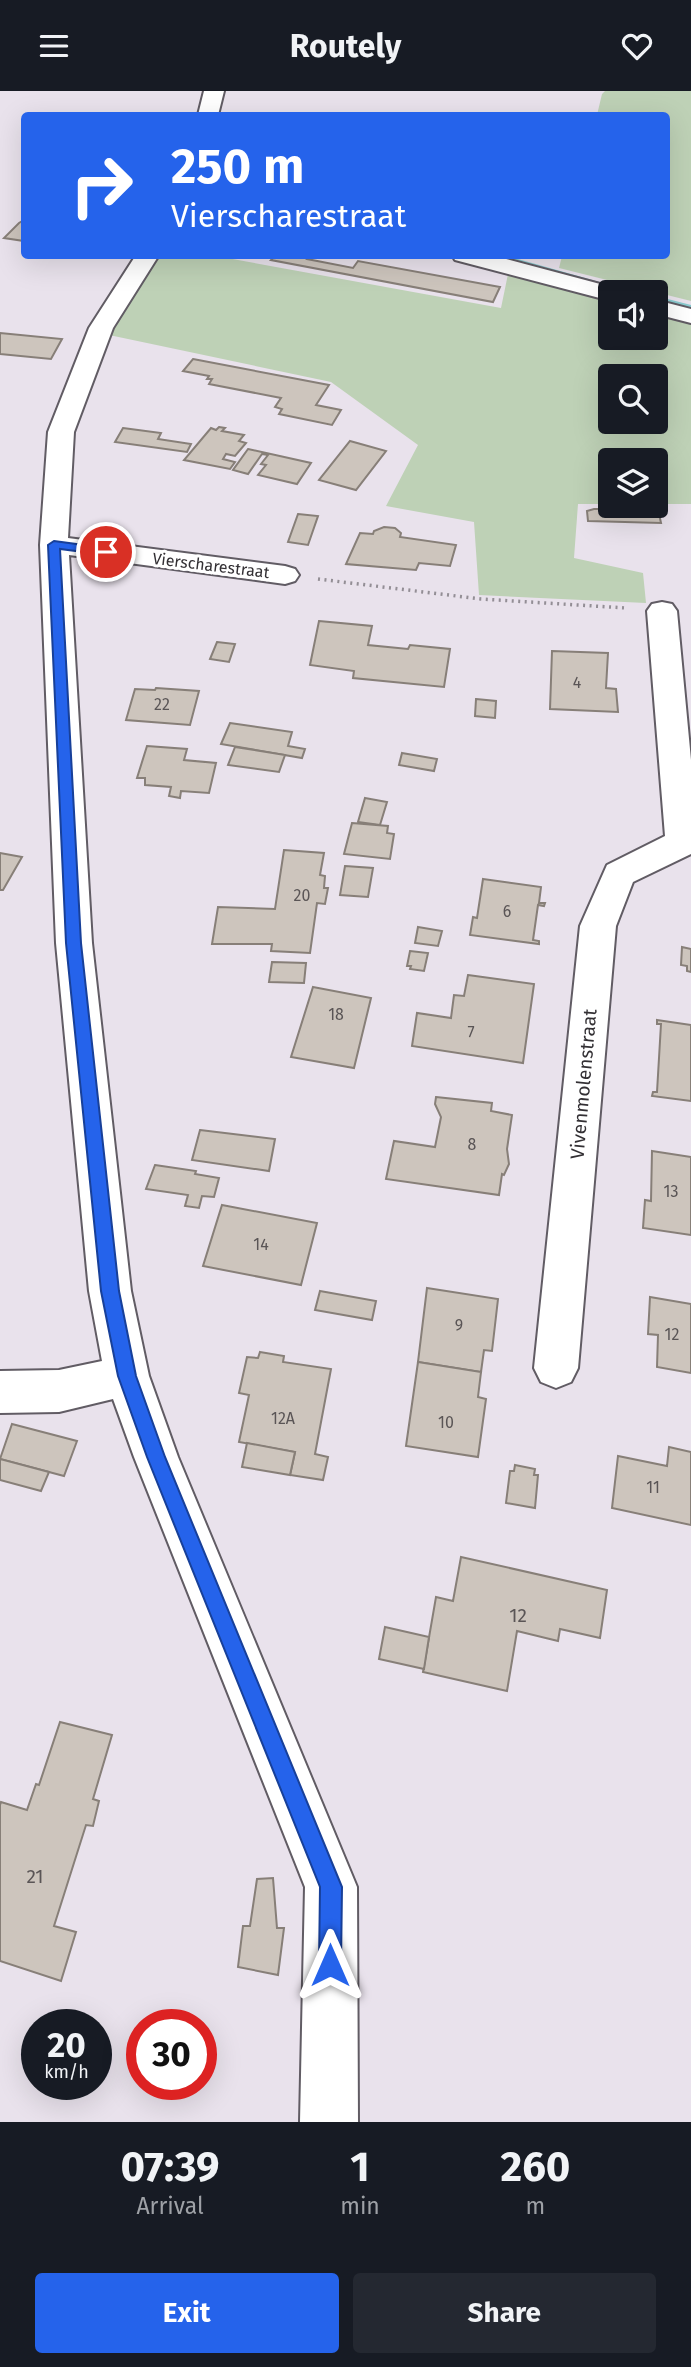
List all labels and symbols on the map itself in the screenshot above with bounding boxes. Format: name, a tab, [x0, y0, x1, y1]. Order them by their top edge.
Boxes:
pin	[76, 522, 136, 582]
street label: Vierscharestraat	[151, 549, 271, 582]
house number: 4	[573, 673, 582, 692]
house number: 22	[154, 695, 170, 714]
house number: 20	[294, 886, 310, 905]
house number: 6	[503, 902, 511, 921]
house number: 18	[328, 1005, 344, 1024]
street label: Vivenmolenstraat	[565, 1008, 602, 1160]
house number: 7	[467, 1023, 475, 1042]
house number: 8	[468, 1135, 477, 1154]
house number: 13	[664, 1182, 678, 1201]
house number: 14	[253, 1235, 269, 1254]
house number: 9	[455, 1316, 463, 1335]
house number: 12	[665, 1325, 679, 1344]
house number: 12A	[271, 1409, 296, 1428]
house number: 10	[438, 1413, 454, 1432]
house number: 11	[646, 1478, 660, 1497]
house number: 12	[509, 1604, 527, 1627]
house number: 21	[26, 1865, 44, 1888]
position arrow	[293, 1928, 367, 2002]
speed limit sign: 30	[126, 2009, 217, 2100]

